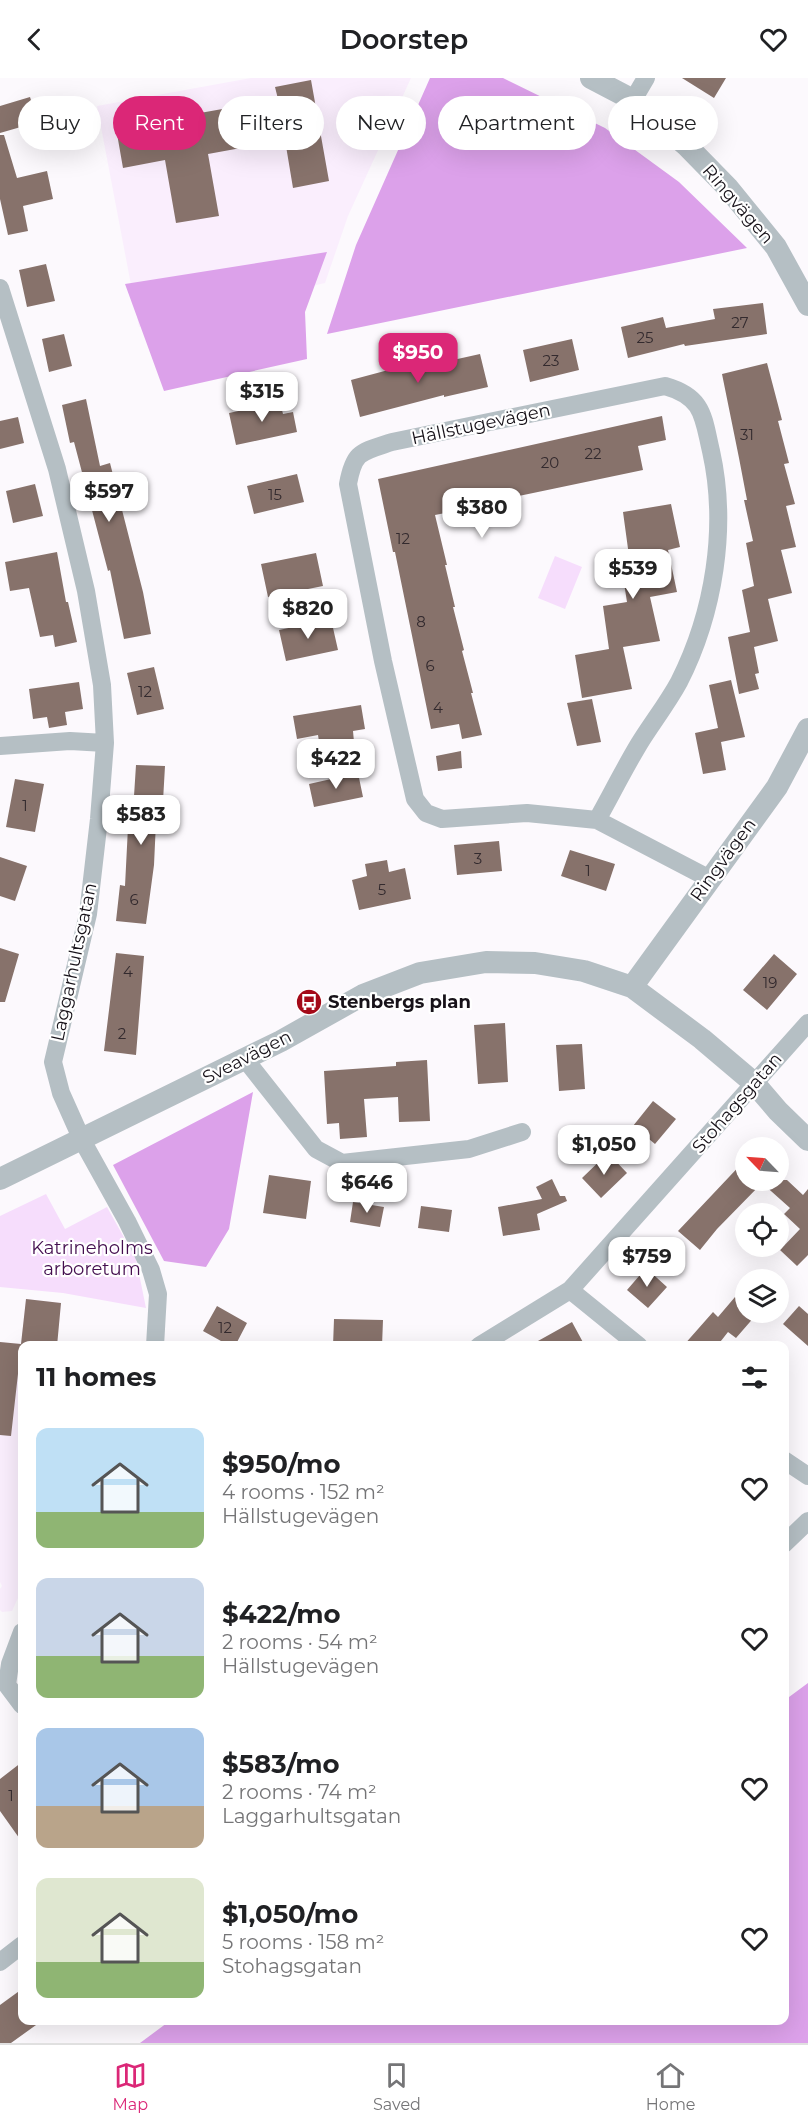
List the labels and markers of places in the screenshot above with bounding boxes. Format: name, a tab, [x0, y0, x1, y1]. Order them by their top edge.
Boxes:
pin: $950	[382, 333, 454, 384]
pin: $315	[226, 372, 298, 423]
pin: $597	[73, 472, 145, 523]
pin: $380	[446, 488, 518, 539]
pin: $539	[597, 549, 669, 600]
pin: $820	[272, 589, 344, 640]
pin: $422	[300, 739, 372, 790]
pin: $583	[105, 795, 177, 846]
bus stop icon: Stenbergs plan	[294, 987, 324, 1017]
place label: Stenbergs plan	[328, 991, 471, 1013]
pin: $1,050	[555, 1125, 653, 1176]
pin: $646	[331, 1163, 403, 1214]
pin: $759	[611, 1237, 683, 1288]

